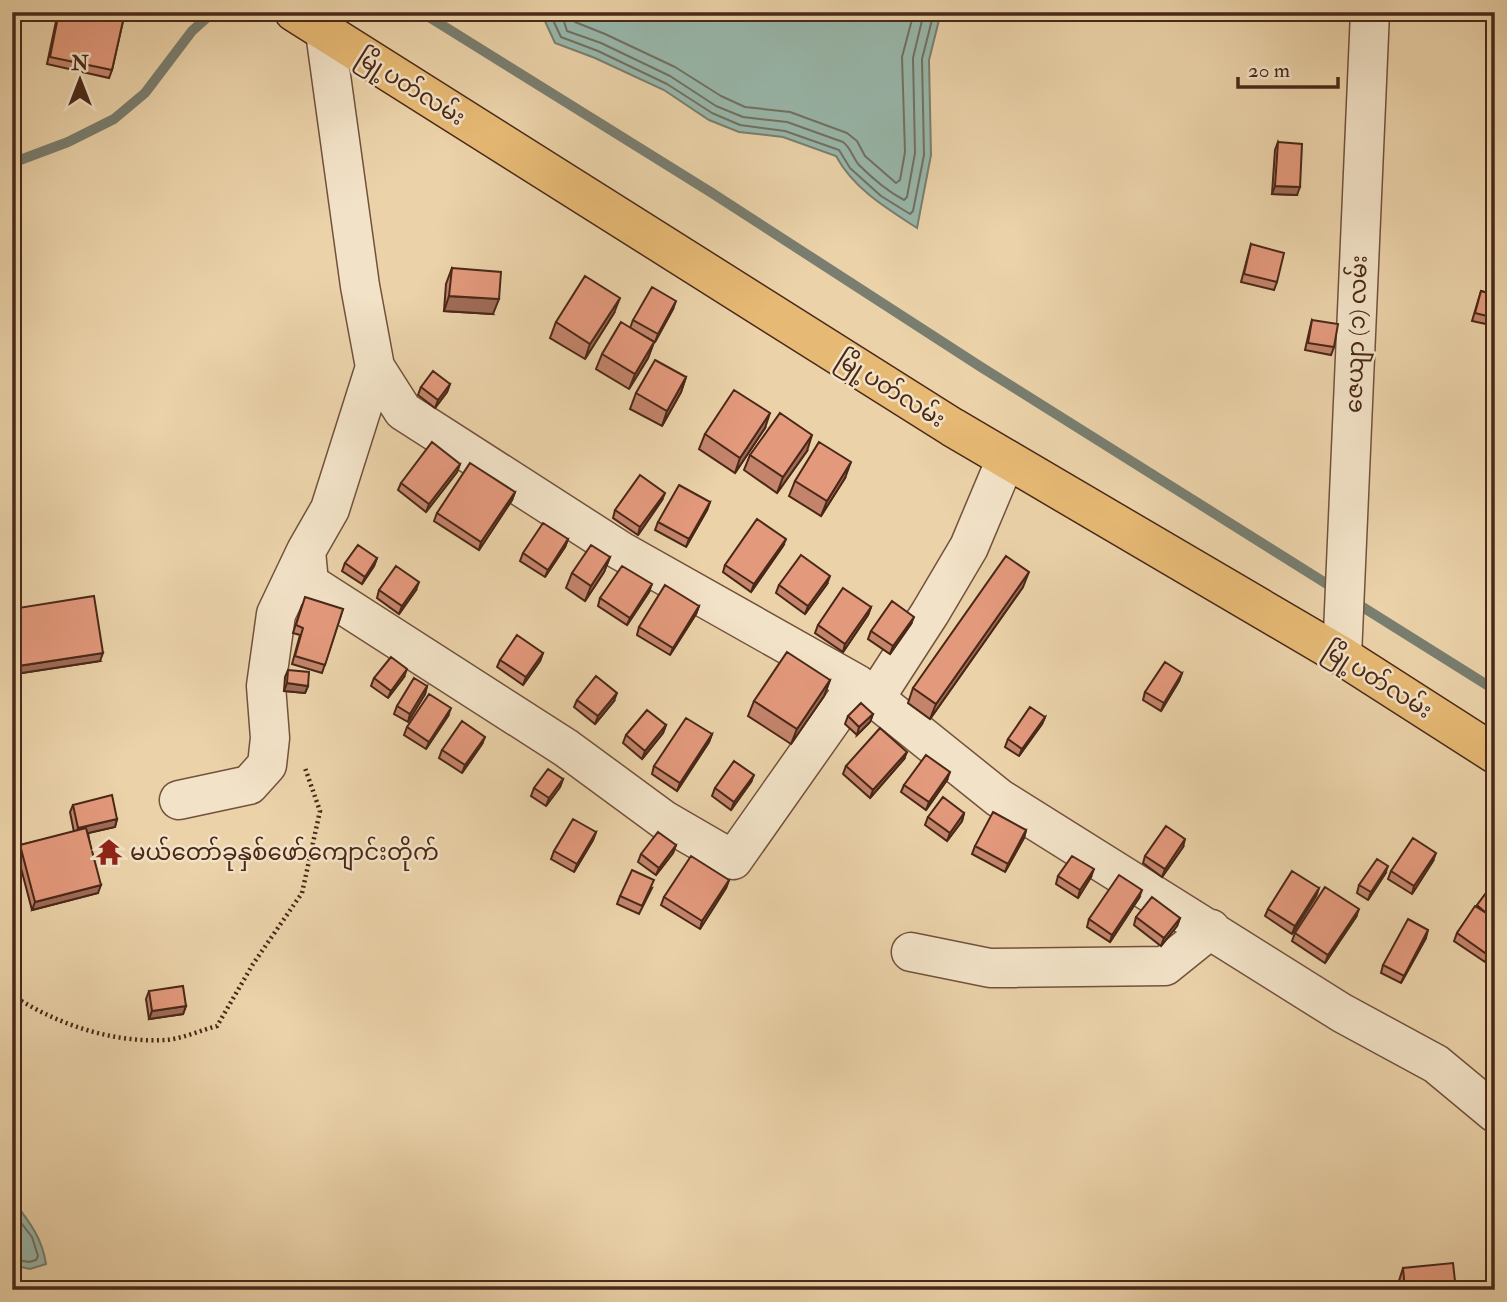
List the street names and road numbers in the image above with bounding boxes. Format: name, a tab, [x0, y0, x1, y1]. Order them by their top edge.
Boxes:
street label: မြို့ပတ်လမ်း	[349, 41, 471, 136]
street label: ဇေယျာ (၁) လမ်း	[1337, 254, 1378, 414]
street label: မြို့ပတ်လမ်း	[829, 343, 951, 438]
street label: မြို့ပတ်လမ်း	[1316, 634, 1438, 729]

